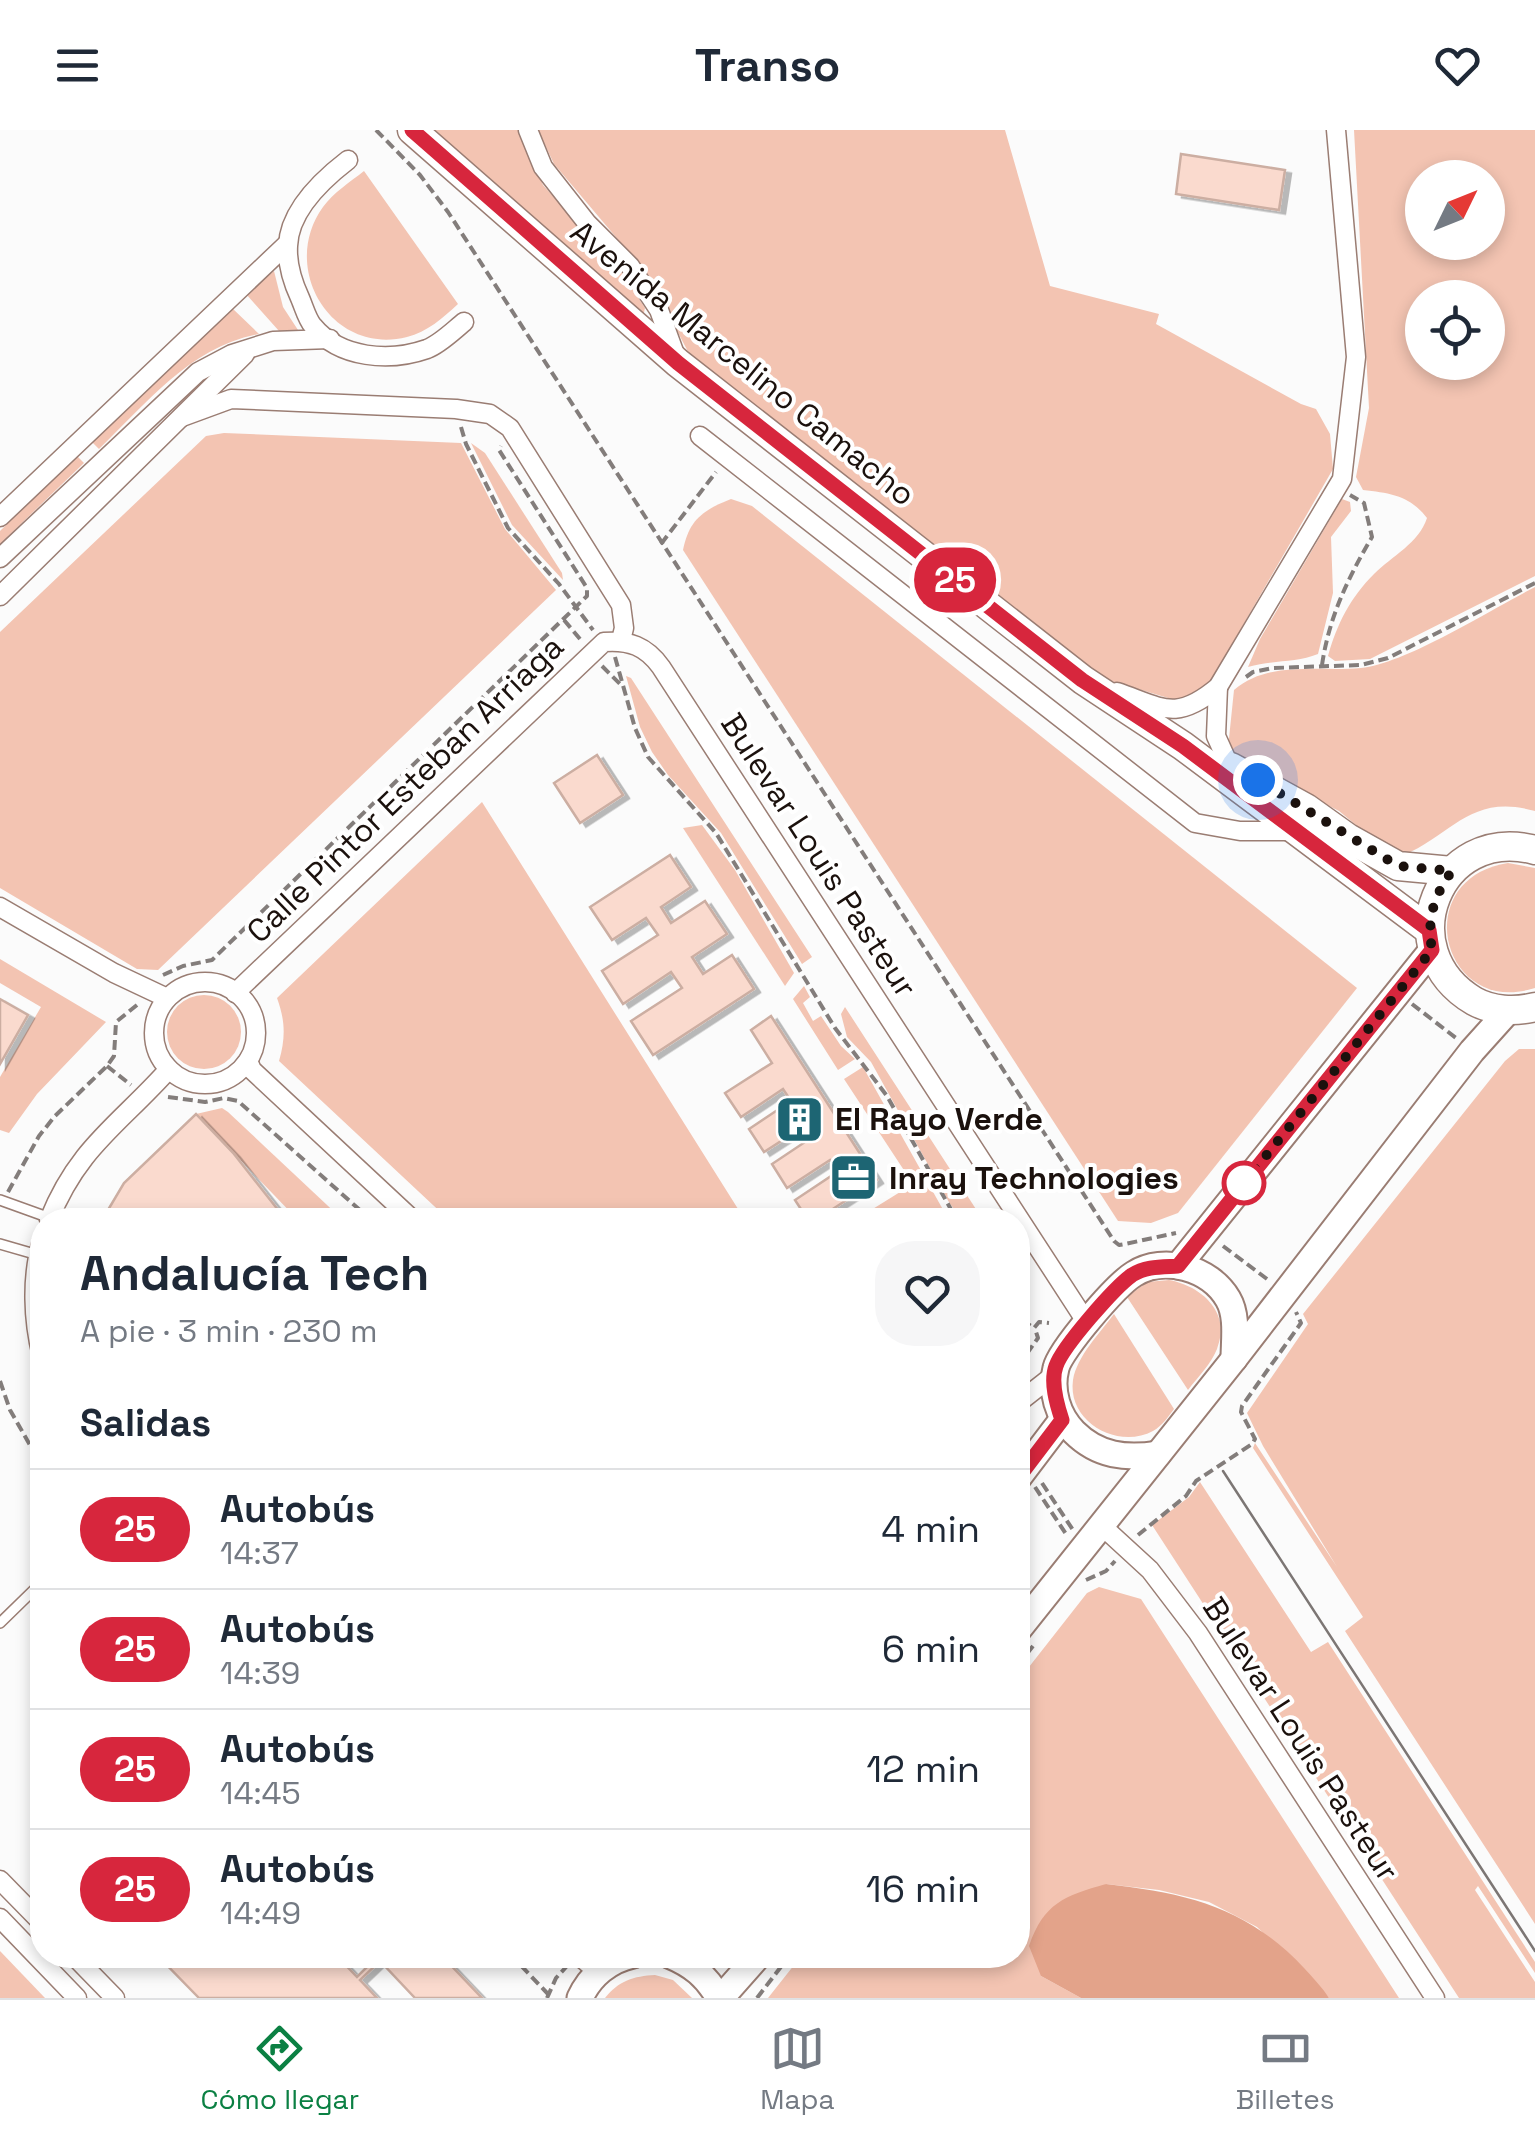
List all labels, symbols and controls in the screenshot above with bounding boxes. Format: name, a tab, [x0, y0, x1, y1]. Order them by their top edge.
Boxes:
text: Transo	[695, 37, 840, 94]
icon: menu	[50, 38, 105, 93]
icon: heart	[1430, 38, 1485, 93]
north arrow	[1405, 160, 1505, 260]
map controls	[1405, 160, 1505, 380]
street label: Avenida Marcelino Camacho	[563, 212, 923, 514]
button: locate	[1405, 280, 1505, 380]
line badge: 25	[910, 548, 1000, 612]
text: 25	[934, 558, 976, 602]
street label: Calle Pintor Esteban Arriaga	[238, 627, 572, 951]
street label: Bulevar Louis Pasteur	[712, 706, 926, 1004]
your location	[1233, 755, 1283, 805]
building icon: El Rayo Verde	[774, 1093, 826, 1145]
place label: El Rayo Verde	[835, 1099, 1043, 1139]
office icon: Inray Technologies	[828, 1152, 880, 1204]
place label: Inray Technologies	[889, 1158, 1179, 1198]
unlabelled marker	[1223, 1162, 1265, 1204]
button: heart	[875, 1241, 980, 1346]
text: Andalucía Tech	[80, 1243, 429, 1304]
text: A pie · 3 min · 230 m	[80, 1311, 378, 1351]
text: Salidas	[80, 1399, 211, 1447]
text: Autobús	[220, 1485, 375, 1533]
text: 4 min	[881, 1505, 980, 1553]
text: 25	[114, 1507, 156, 1551]
text: 14:37	[220, 1533, 299, 1573]
street label: Bulevar Louis Pasteur	[1194, 1590, 1408, 1888]
text: Autobús	[220, 1605, 375, 1653]
text: 6 min	[882, 1625, 980, 1673]
text: 25	[114, 1627, 156, 1671]
text: 14:39	[220, 1653, 300, 1693]
text: Autobús	[220, 1725, 375, 1773]
text: 12 min	[866, 1745, 980, 1793]
text: 25	[114, 1747, 156, 1791]
text: 14:45	[220, 1773, 301, 1813]
text: Autobús	[220, 1845, 375, 1893]
text: 16 min	[866, 1865, 980, 1913]
text: 25	[114, 1867, 156, 1911]
text: 14:49	[220, 1893, 301, 1933]
tab: Cómo llegar	[200, 2021, 359, 2117]
tab: Mapa	[760, 2021, 835, 2117]
tab: Billetes	[1236, 2021, 1335, 2117]

